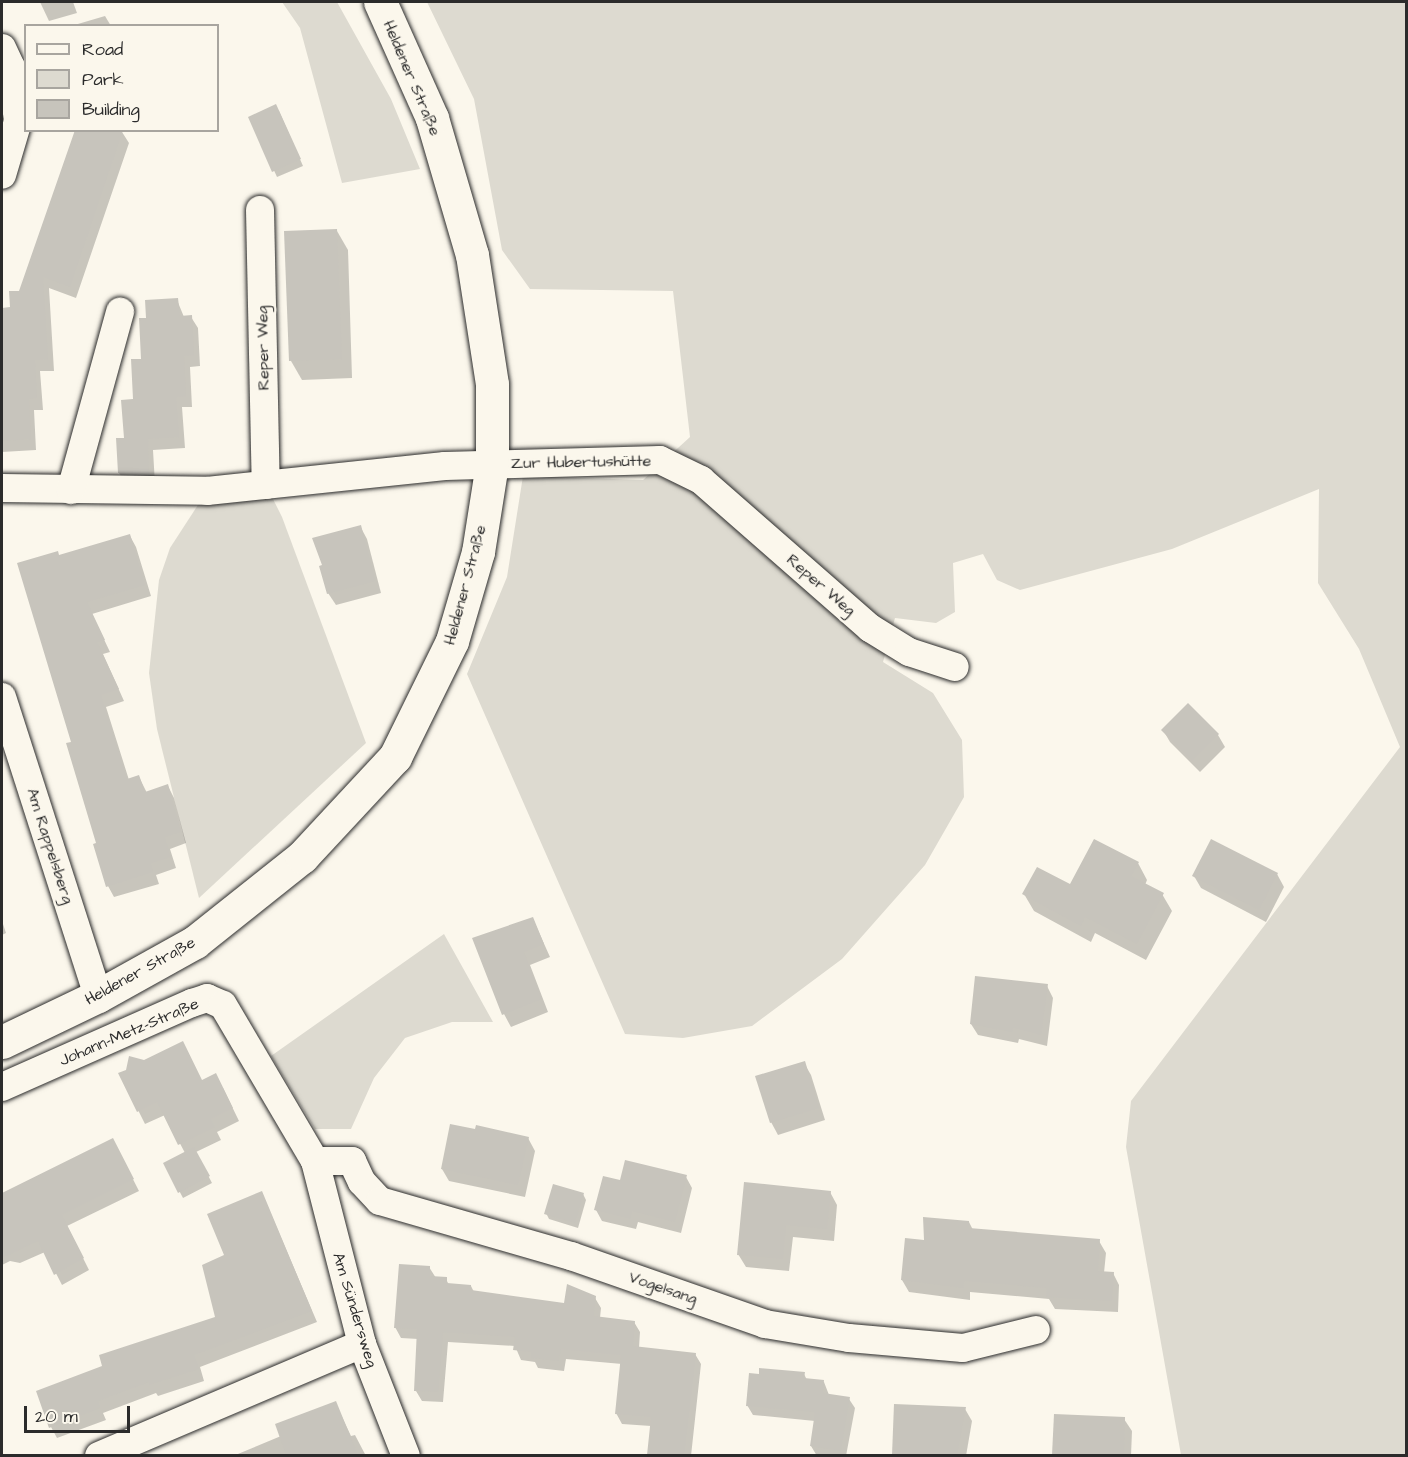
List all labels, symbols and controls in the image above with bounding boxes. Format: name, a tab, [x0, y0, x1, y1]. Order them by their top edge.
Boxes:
street label: Heldener Straße	[379, 17, 445, 139]
legend	[24, 24, 219, 132]
text: Road	[82, 37, 123, 62]
text: Park	[82, 67, 124, 92]
text: Building	[82, 97, 140, 122]
street label: Reper Weg	[253, 305, 273, 391]
street label: Zur Hubertushütte	[511, 451, 651, 473]
street label: Heldener Straße	[440, 523, 490, 647]
street label: Reper Weg	[783, 550, 859, 620]
street label: Am Rappelsberg	[22, 786, 78, 906]
street label: Heldener Straße	[81, 933, 199, 1009]
street label: Johann-Metz-Straße	[56, 994, 202, 1070]
street label: Am Sündersweg	[328, 1250, 382, 1370]
street label: Vogelsang	[626, 1267, 700, 1309]
scale bar	[27, 1394, 134, 1432]
text: 20 m	[35, 1404, 78, 1429]

